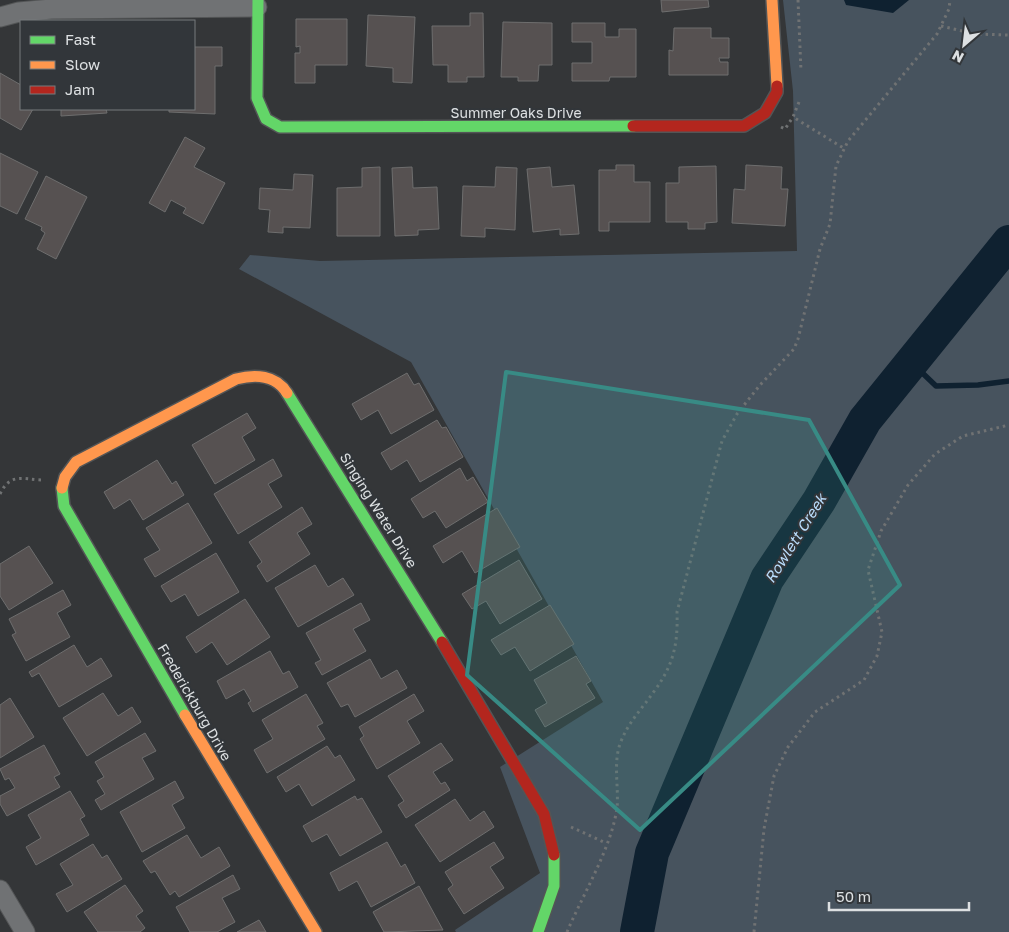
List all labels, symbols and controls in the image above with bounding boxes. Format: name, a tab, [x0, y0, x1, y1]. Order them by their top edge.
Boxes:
legend	[20, 20, 195, 110]
north arrow	[939, 20, 989, 70]
text: Fast	[65, 30, 96, 48]
text: N	[949, 47, 966, 67]
text: Slow	[65, 55, 100, 73]
text: Jam	[65, 80, 95, 98]
street label: Summer Oaks Drive	[450, 104, 582, 121]
street label: Singing Water Drive	[337, 449, 421, 571]
water label: Rowlett Creek	[760, 489, 830, 586]
street label: Frederickburg Drive	[155, 640, 235, 764]
scale bar	[829, 880, 969, 912]
text: 50 m	[836, 887, 871, 905]

